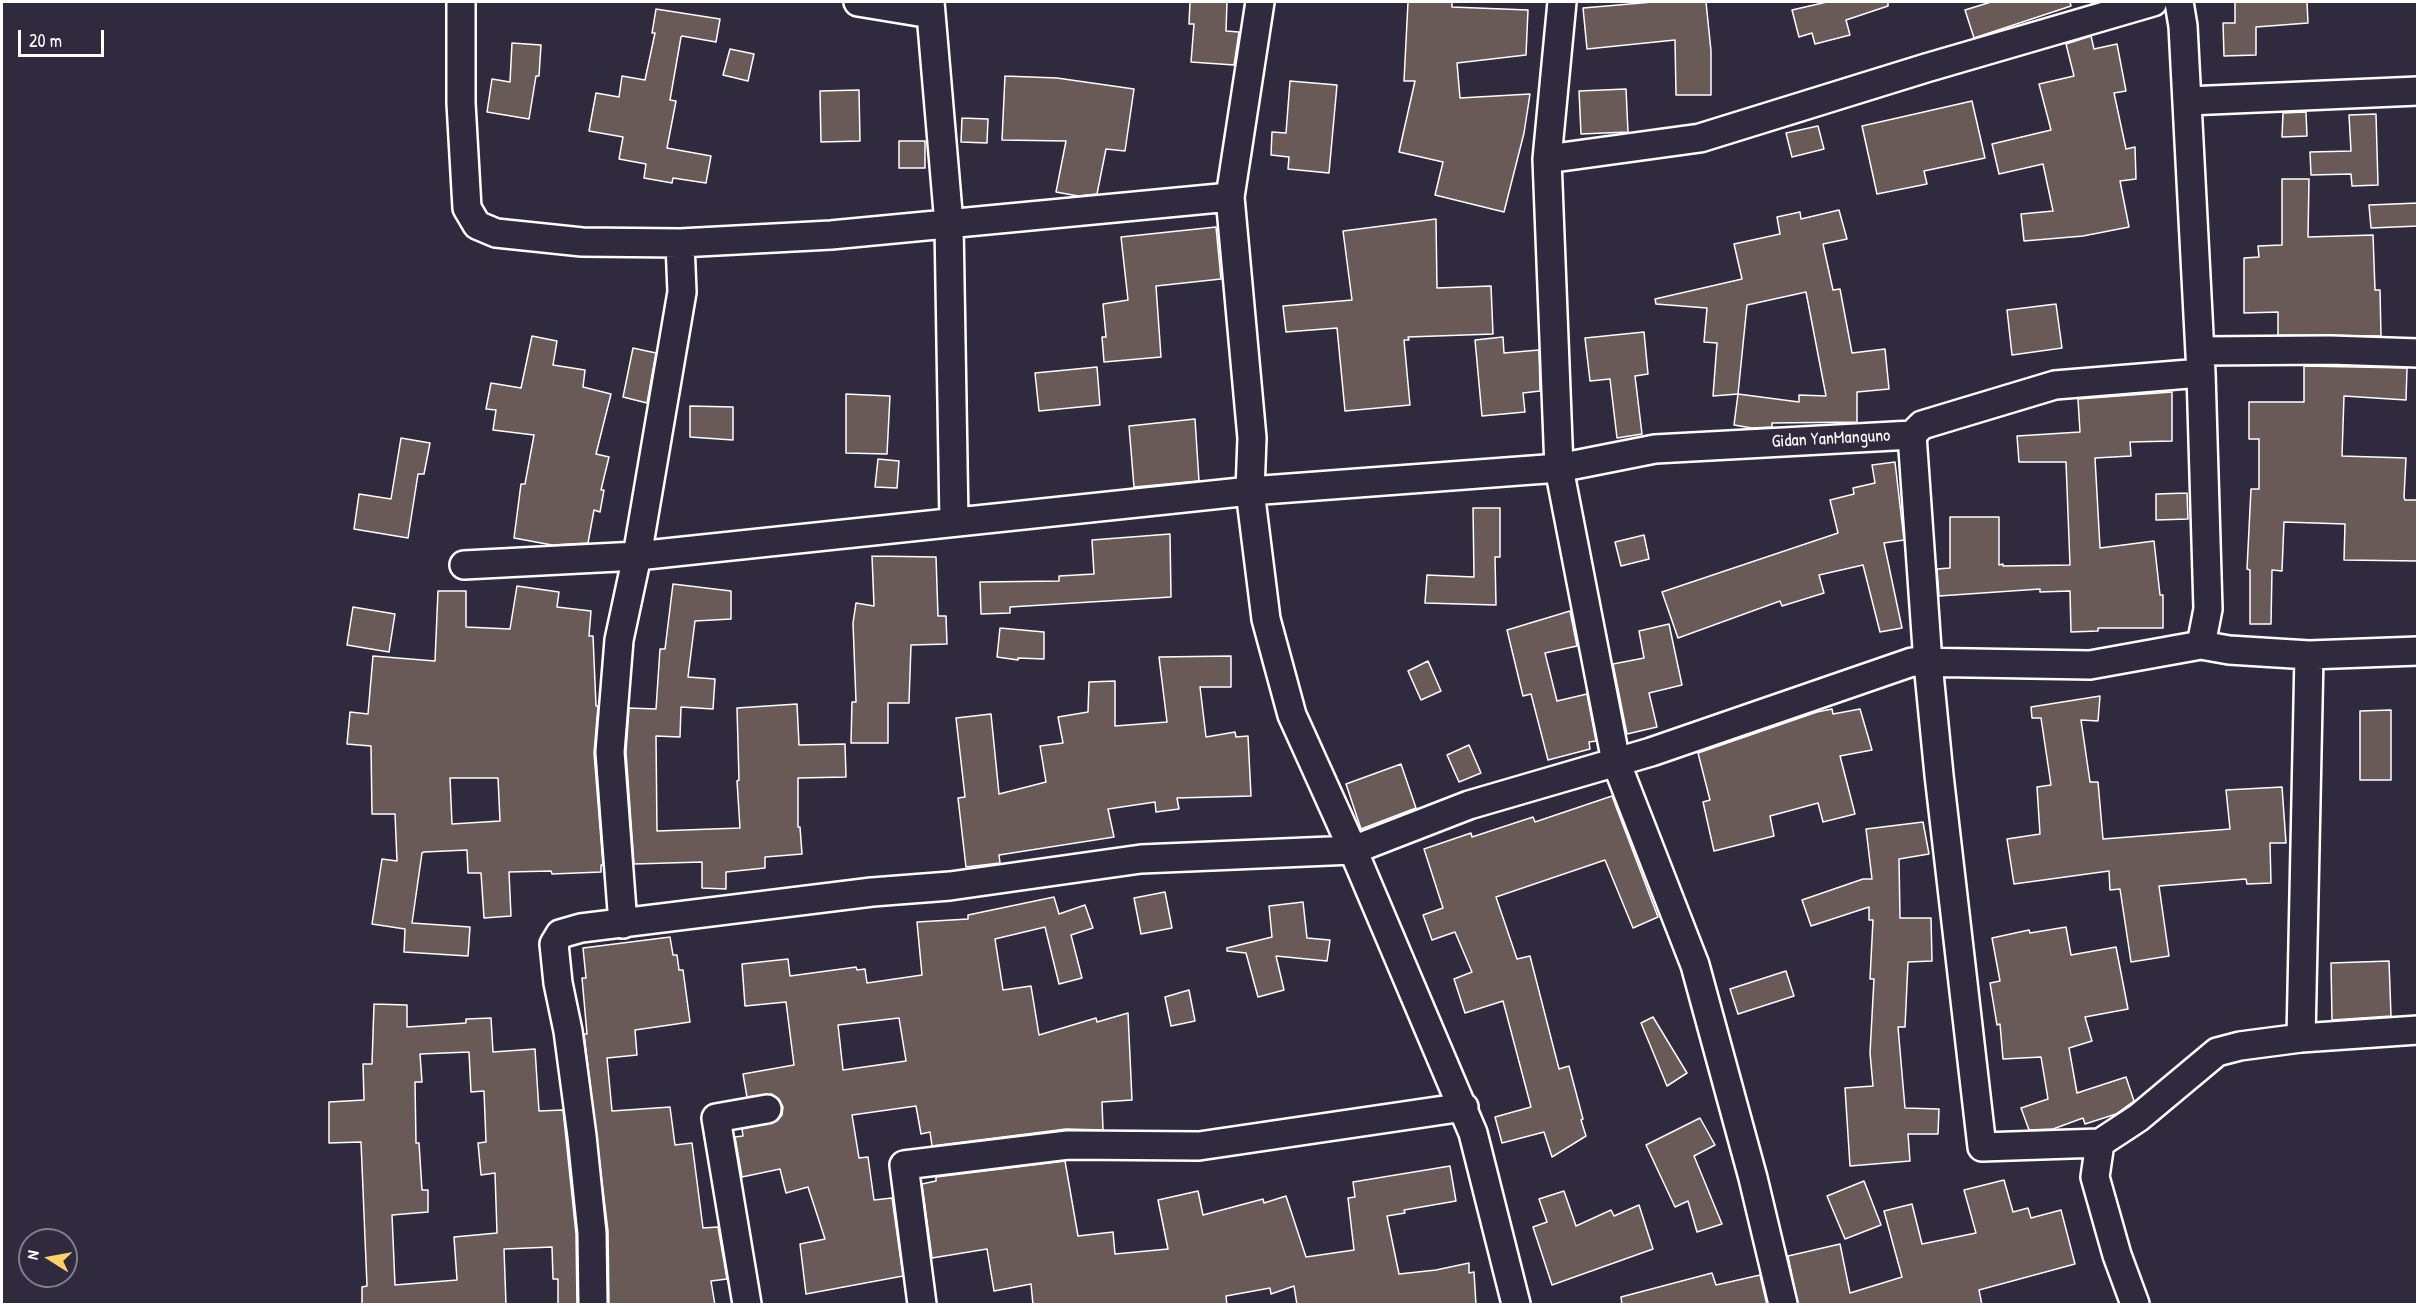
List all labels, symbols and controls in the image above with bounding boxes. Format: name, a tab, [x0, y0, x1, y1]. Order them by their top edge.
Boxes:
scale bar	[21, 18, 106, 56]
text: 20 m	[29, 28, 62, 53]
street label: Gidan YanManguno	[1771, 425, 1891, 453]
north arrow	[18, 1228, 78, 1288]
text: N	[21, 1249, 44, 1261]

